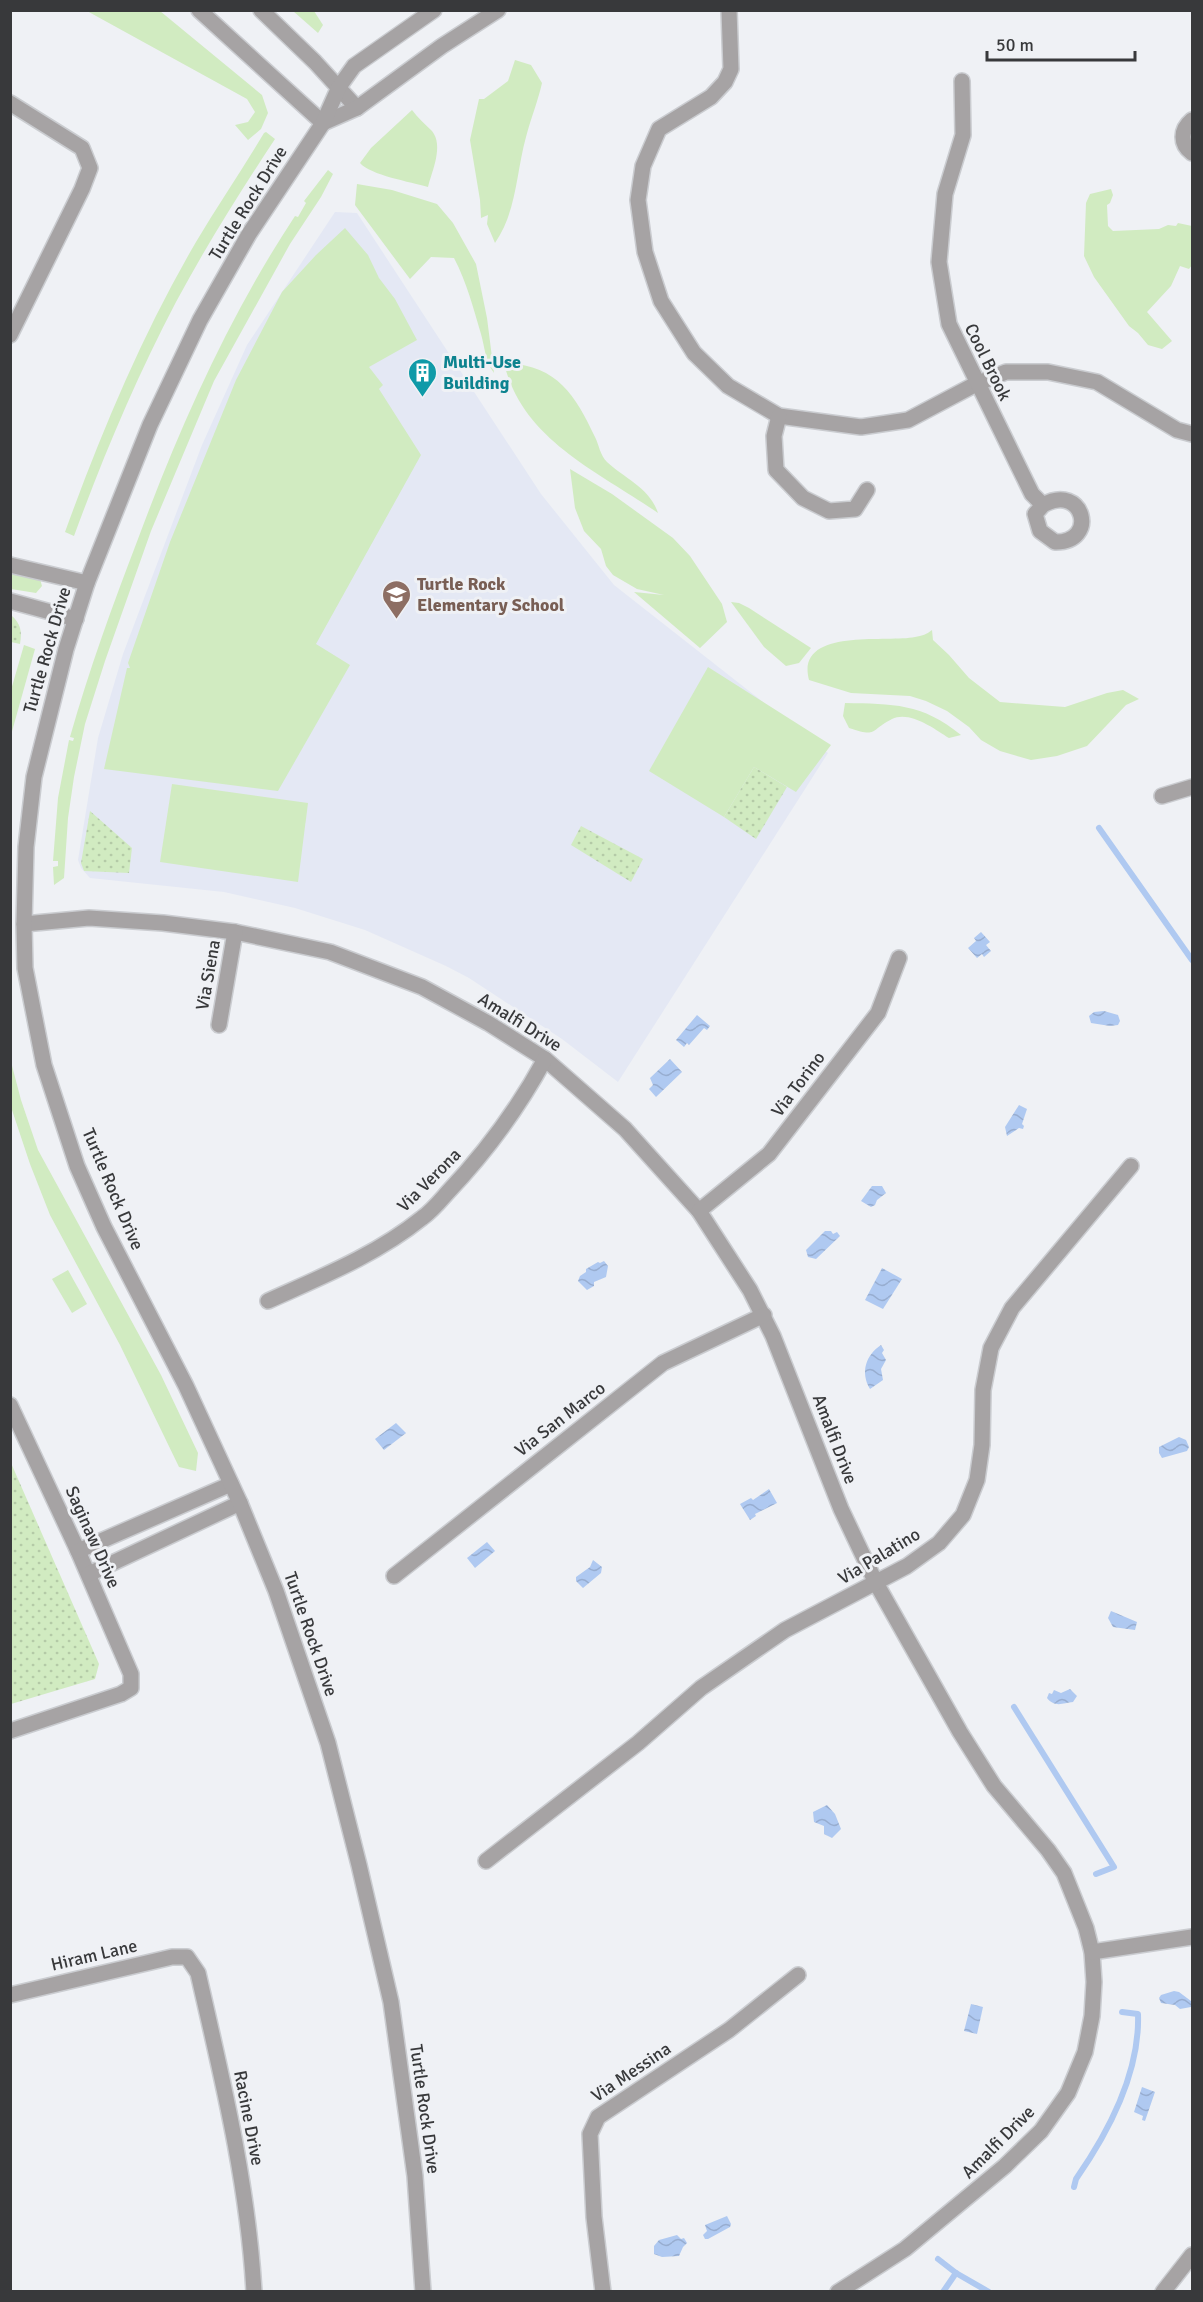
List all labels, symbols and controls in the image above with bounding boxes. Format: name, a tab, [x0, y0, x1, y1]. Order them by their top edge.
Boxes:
scale bar	[987, 24, 1136, 62]
text: 50 m	[996, 34, 1034, 56]
street label: Turtle Rock Drive	[204, 142, 292, 264]
street label: Cool Brook	[960, 320, 1016, 404]
place label: Multi-Use Building	[443, 351, 521, 394]
building icon: Multi-Use Building	[406, 356, 438, 398]
place label: Turtle Rock Elementary School	[417, 573, 565, 616]
school or university icon: Turtle Rock Elementary School	[380, 578, 412, 620]
street label: Turtle Rock Drive	[18, 584, 76, 716]
street label: Via Siena	[191, 938, 225, 1012]
street label: Amalfi Drive	[474, 988, 566, 1056]
street label: Via Torino	[766, 1047, 830, 1121]
street label: Turtle Rock Drive	[77, 1125, 149, 1253]
street label: Via Verona	[392, 1143, 466, 1217]
street label: Via San Marco	[510, 1377, 610, 1461]
street label: Amalfi Drive	[808, 1391, 862, 1487]
street label: Saginaw Drive	[61, 1483, 125, 1591]
street label: Via Palatino	[834, 1523, 924, 1589]
street label: Turtle Rock Drive	[279, 1569, 343, 1699]
street label: Hiram Lane	[49, 1934, 139, 1976]
street label: Via Messina	[587, 2037, 675, 2107]
street label: Turtle Rock Drive	[405, 2043, 445, 2175]
street label: Racine Drive	[229, 2069, 269, 2167]
street label: Amalfi Drive	[957, 2101, 1039, 2183]

